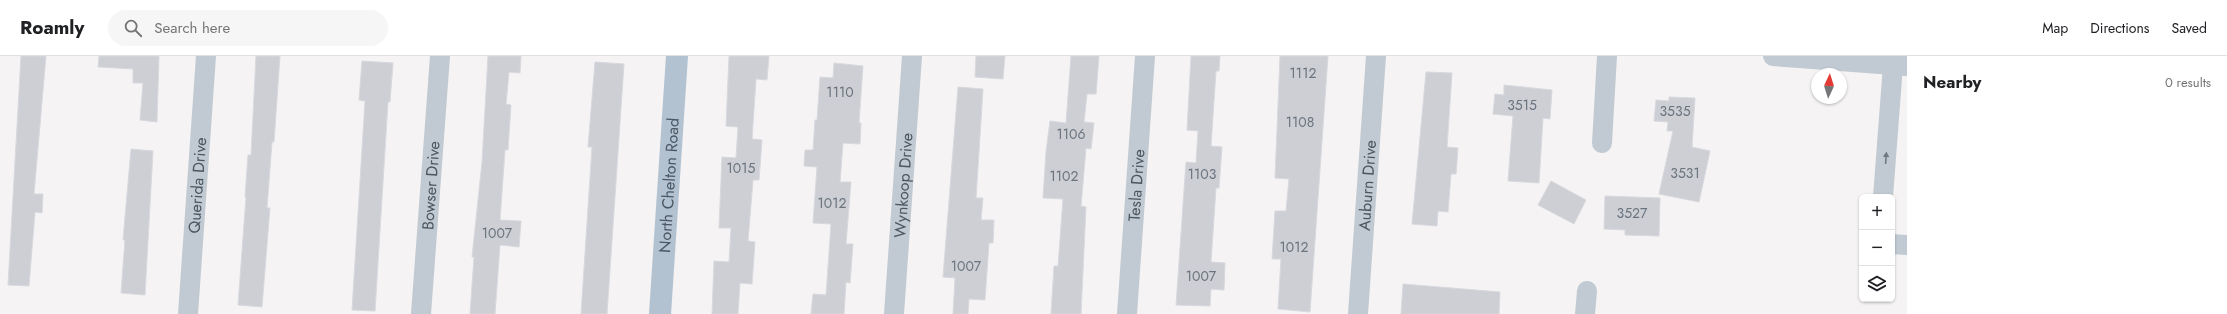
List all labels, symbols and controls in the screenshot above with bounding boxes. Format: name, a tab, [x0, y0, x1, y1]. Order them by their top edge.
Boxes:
search box	[108, 10, 388, 46]
text: Roamly	[20, 14, 84, 41]
icon: search	[122, 17, 144, 39]
text: Search here	[154, 17, 230, 39]
text: Map	[2042, 18, 2068, 38]
text: Directions	[2090, 18, 2150, 38]
text: Saved	[2172, 18, 2207, 38]
house number: 1112	[1290, 63, 1316, 83]
north arrow	[1811, 68, 1847, 104]
text: Nearby	[1923, 70, 1981, 94]
text: 0 results	[2165, 73, 2211, 92]
house number: 1110	[826, 82, 854, 102]
house number: 3515	[1507, 95, 1537, 115]
house number: 3535	[1659, 101, 1691, 121]
house number: 1108	[1286, 112, 1314, 132]
street label: North Chelton Road	[653, 117, 684, 254]
house number: 1106	[1056, 124, 1086, 144]
street label: Wynkoop Drive	[888, 132, 918, 239]
street label: Querida Drive	[182, 137, 212, 234]
street label: Auburn Drive	[1352, 139, 1382, 231]
street label: Bowser Drive	[416, 140, 445, 231]
street label: Tesla Drive	[1122, 148, 1150, 222]
one-way arrow	[1883, 152, 1890, 164]
house number: 1015	[727, 158, 756, 178]
house number: 3531	[1670, 163, 1700, 183]
house number: 1103	[1188, 164, 1217, 184]
house number: 1102	[1050, 166, 1079, 186]
house number: 1012	[818, 193, 847, 213]
map controls	[1859, 194, 1895, 302]
button: +	[1859, 194, 1895, 230]
house number: 3527	[1617, 203, 1648, 223]
house number: 1007	[482, 223, 513, 243]
button: −	[1859, 230, 1895, 266]
house number: 1012	[1280, 237, 1309, 257]
house number: 1007	[951, 256, 982, 276]
house number: 1007	[1186, 266, 1217, 286]
button: layers	[1859, 266, 1895, 302]

